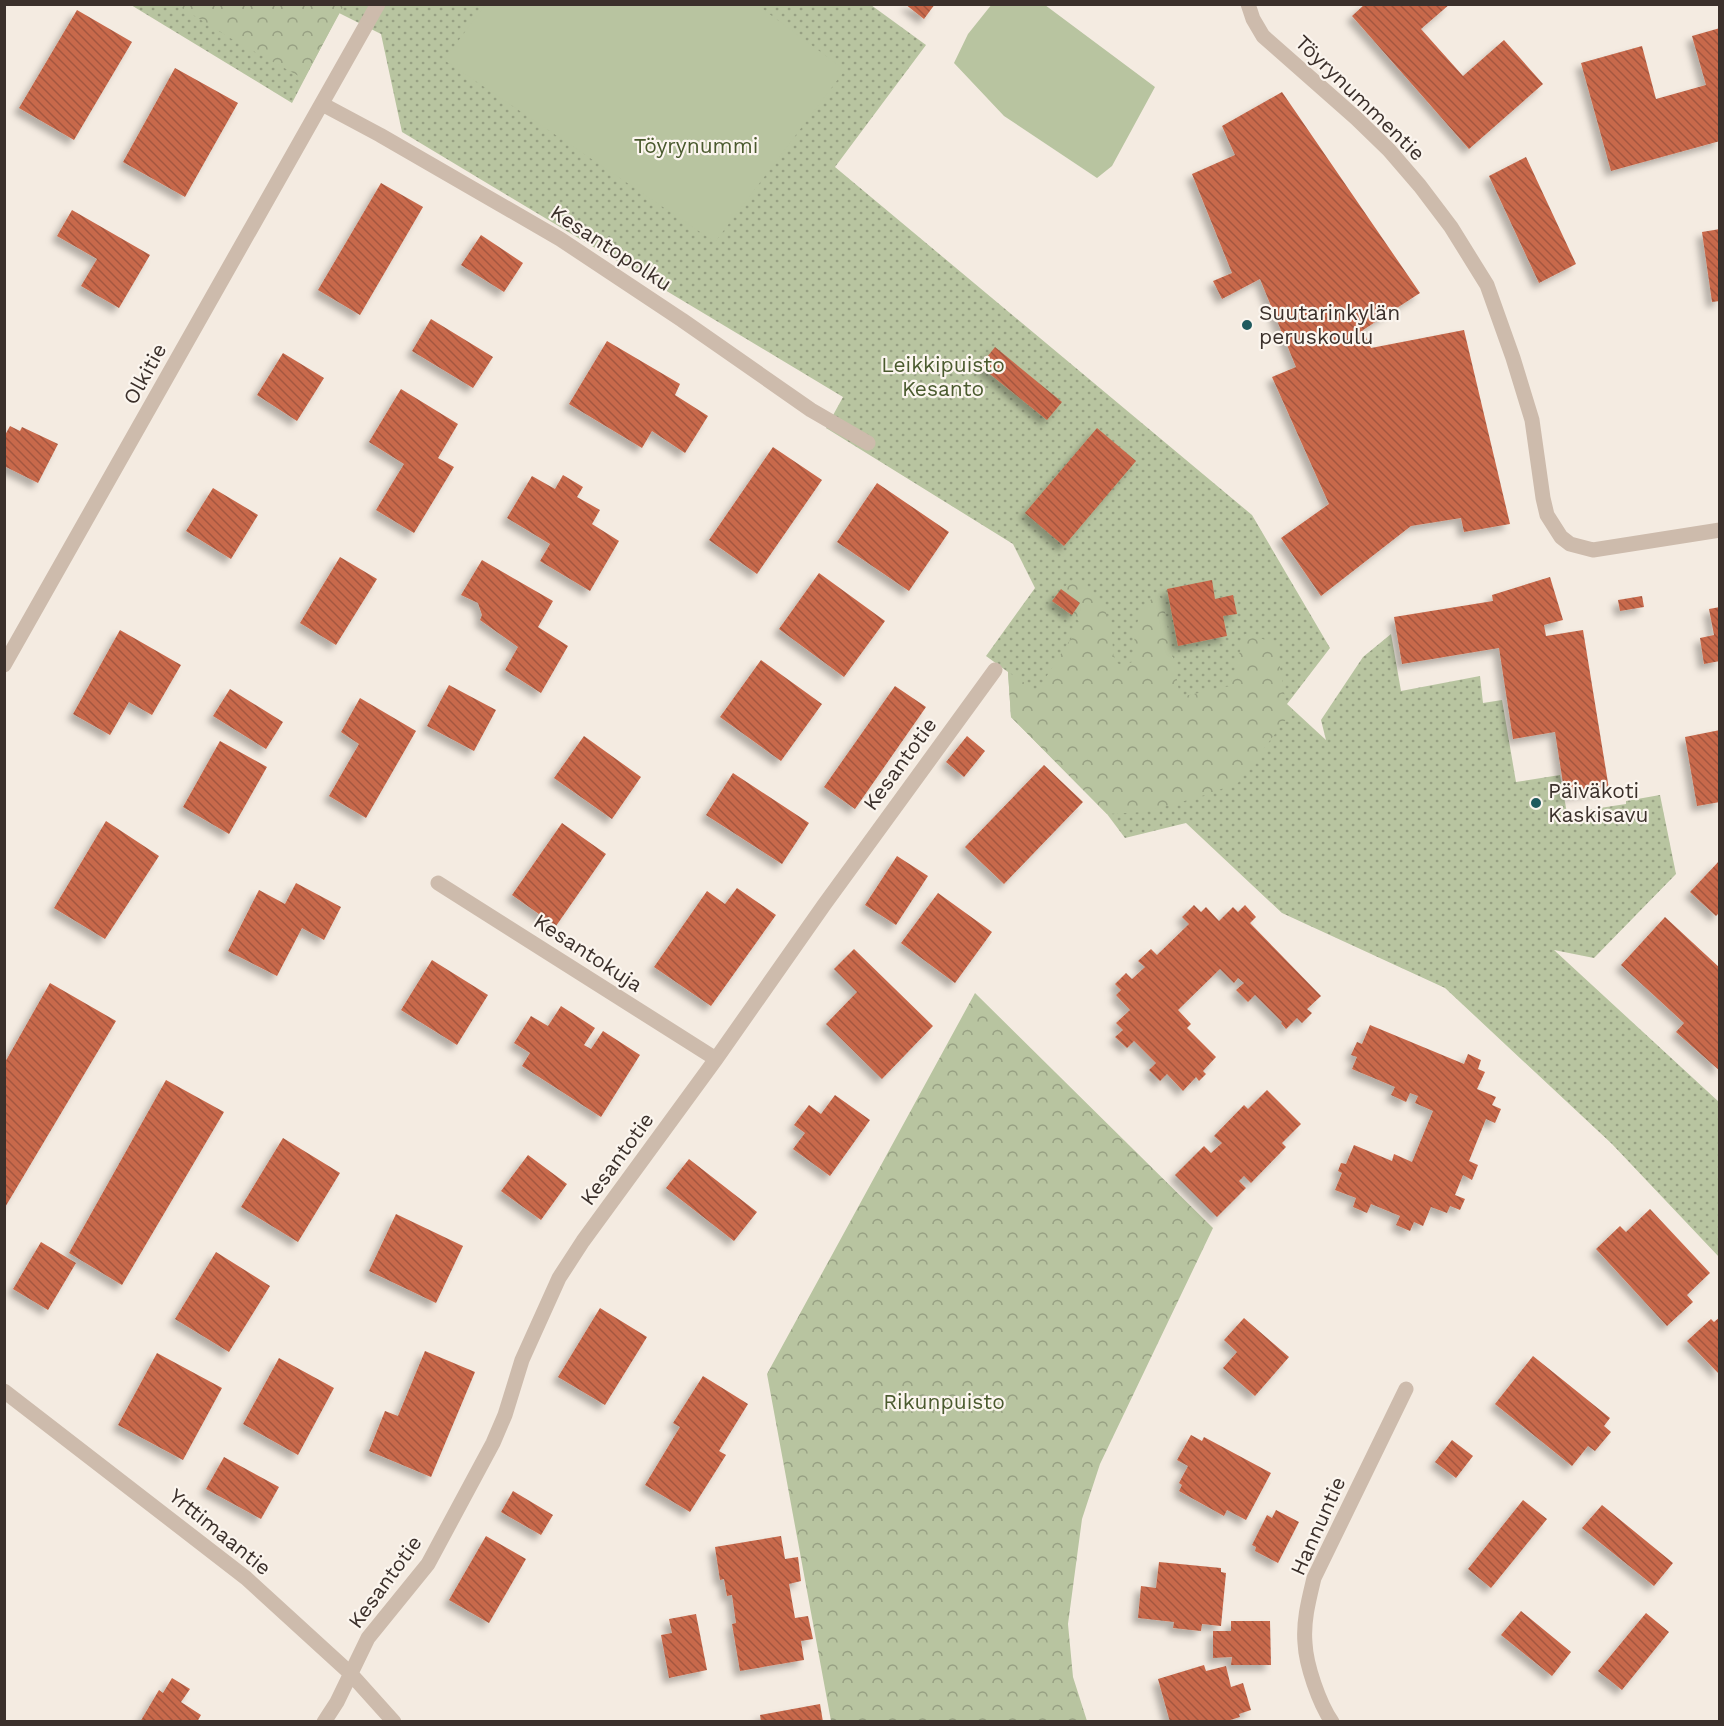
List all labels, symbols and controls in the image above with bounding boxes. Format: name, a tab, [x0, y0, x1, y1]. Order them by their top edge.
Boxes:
street label: Töyrynummentie	[1290, 29, 1430, 166]
park label: Töyrynummi	[634, 133, 758, 158]
street label: Kesantopolku	[546, 199, 676, 296]
place label: Suutarinkylän peruskoulu	[1259, 300, 1400, 349]
marker: Suutarinkylän peruskoulu	[1240, 318, 1254, 332]
street label: Olkitie	[118, 339, 172, 409]
park label: Leikkipuisto Kesanto	[881, 352, 1005, 401]
street label: Kesantotie	[858, 712, 942, 815]
place label: Päiväkoti Kaskisavu	[1548, 778, 1648, 827]
marker: Päiväkoti Kaskisavu	[1529, 796, 1543, 810]
street label: Kesantokuja	[529, 908, 647, 997]
street label: Kesantotie	[575, 1107, 659, 1210]
park label: Rikunpuisto	[883, 1389, 1005, 1414]
street label: Hannuntie	[1285, 1473, 1350, 1579]
street label: Yrttimaantie	[164, 1483, 276, 1580]
street label: Kesantotie	[343, 1530, 427, 1633]

